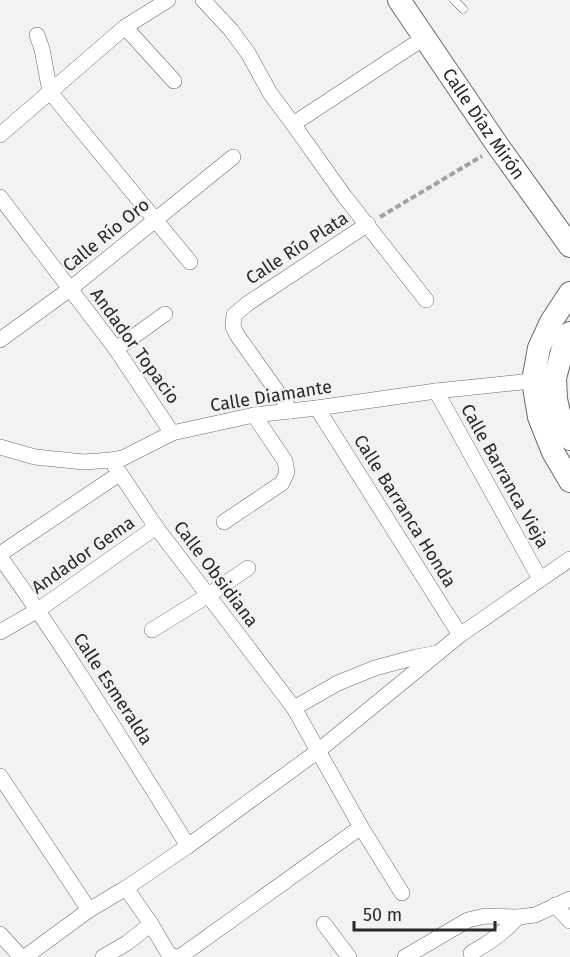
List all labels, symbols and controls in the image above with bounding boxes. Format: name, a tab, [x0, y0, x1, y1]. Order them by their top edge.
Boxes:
street label: Calle Díaz Mirón	[438, 64, 530, 184]
street label: Calle Río Oro	[58, 193, 154, 277]
street label: Calle Río Plata	[242, 207, 352, 289]
street label: Andador Topacio	[86, 284, 184, 408]
street label: Calle Diamante	[209, 376, 333, 416]
street label: Calle Barranca Vieja	[456, 400, 554, 552]
street label: Calle Barranca Honda	[349, 431, 461, 591]
street label: Andador Gema	[27, 511, 139, 599]
street label: Calle Obsidiana	[169, 517, 263, 631]
street label: Calle Esmeralda	[69, 629, 157, 749]
scale bar	[354, 894, 495, 932]
text: 50 m	[363, 904, 402, 926]

